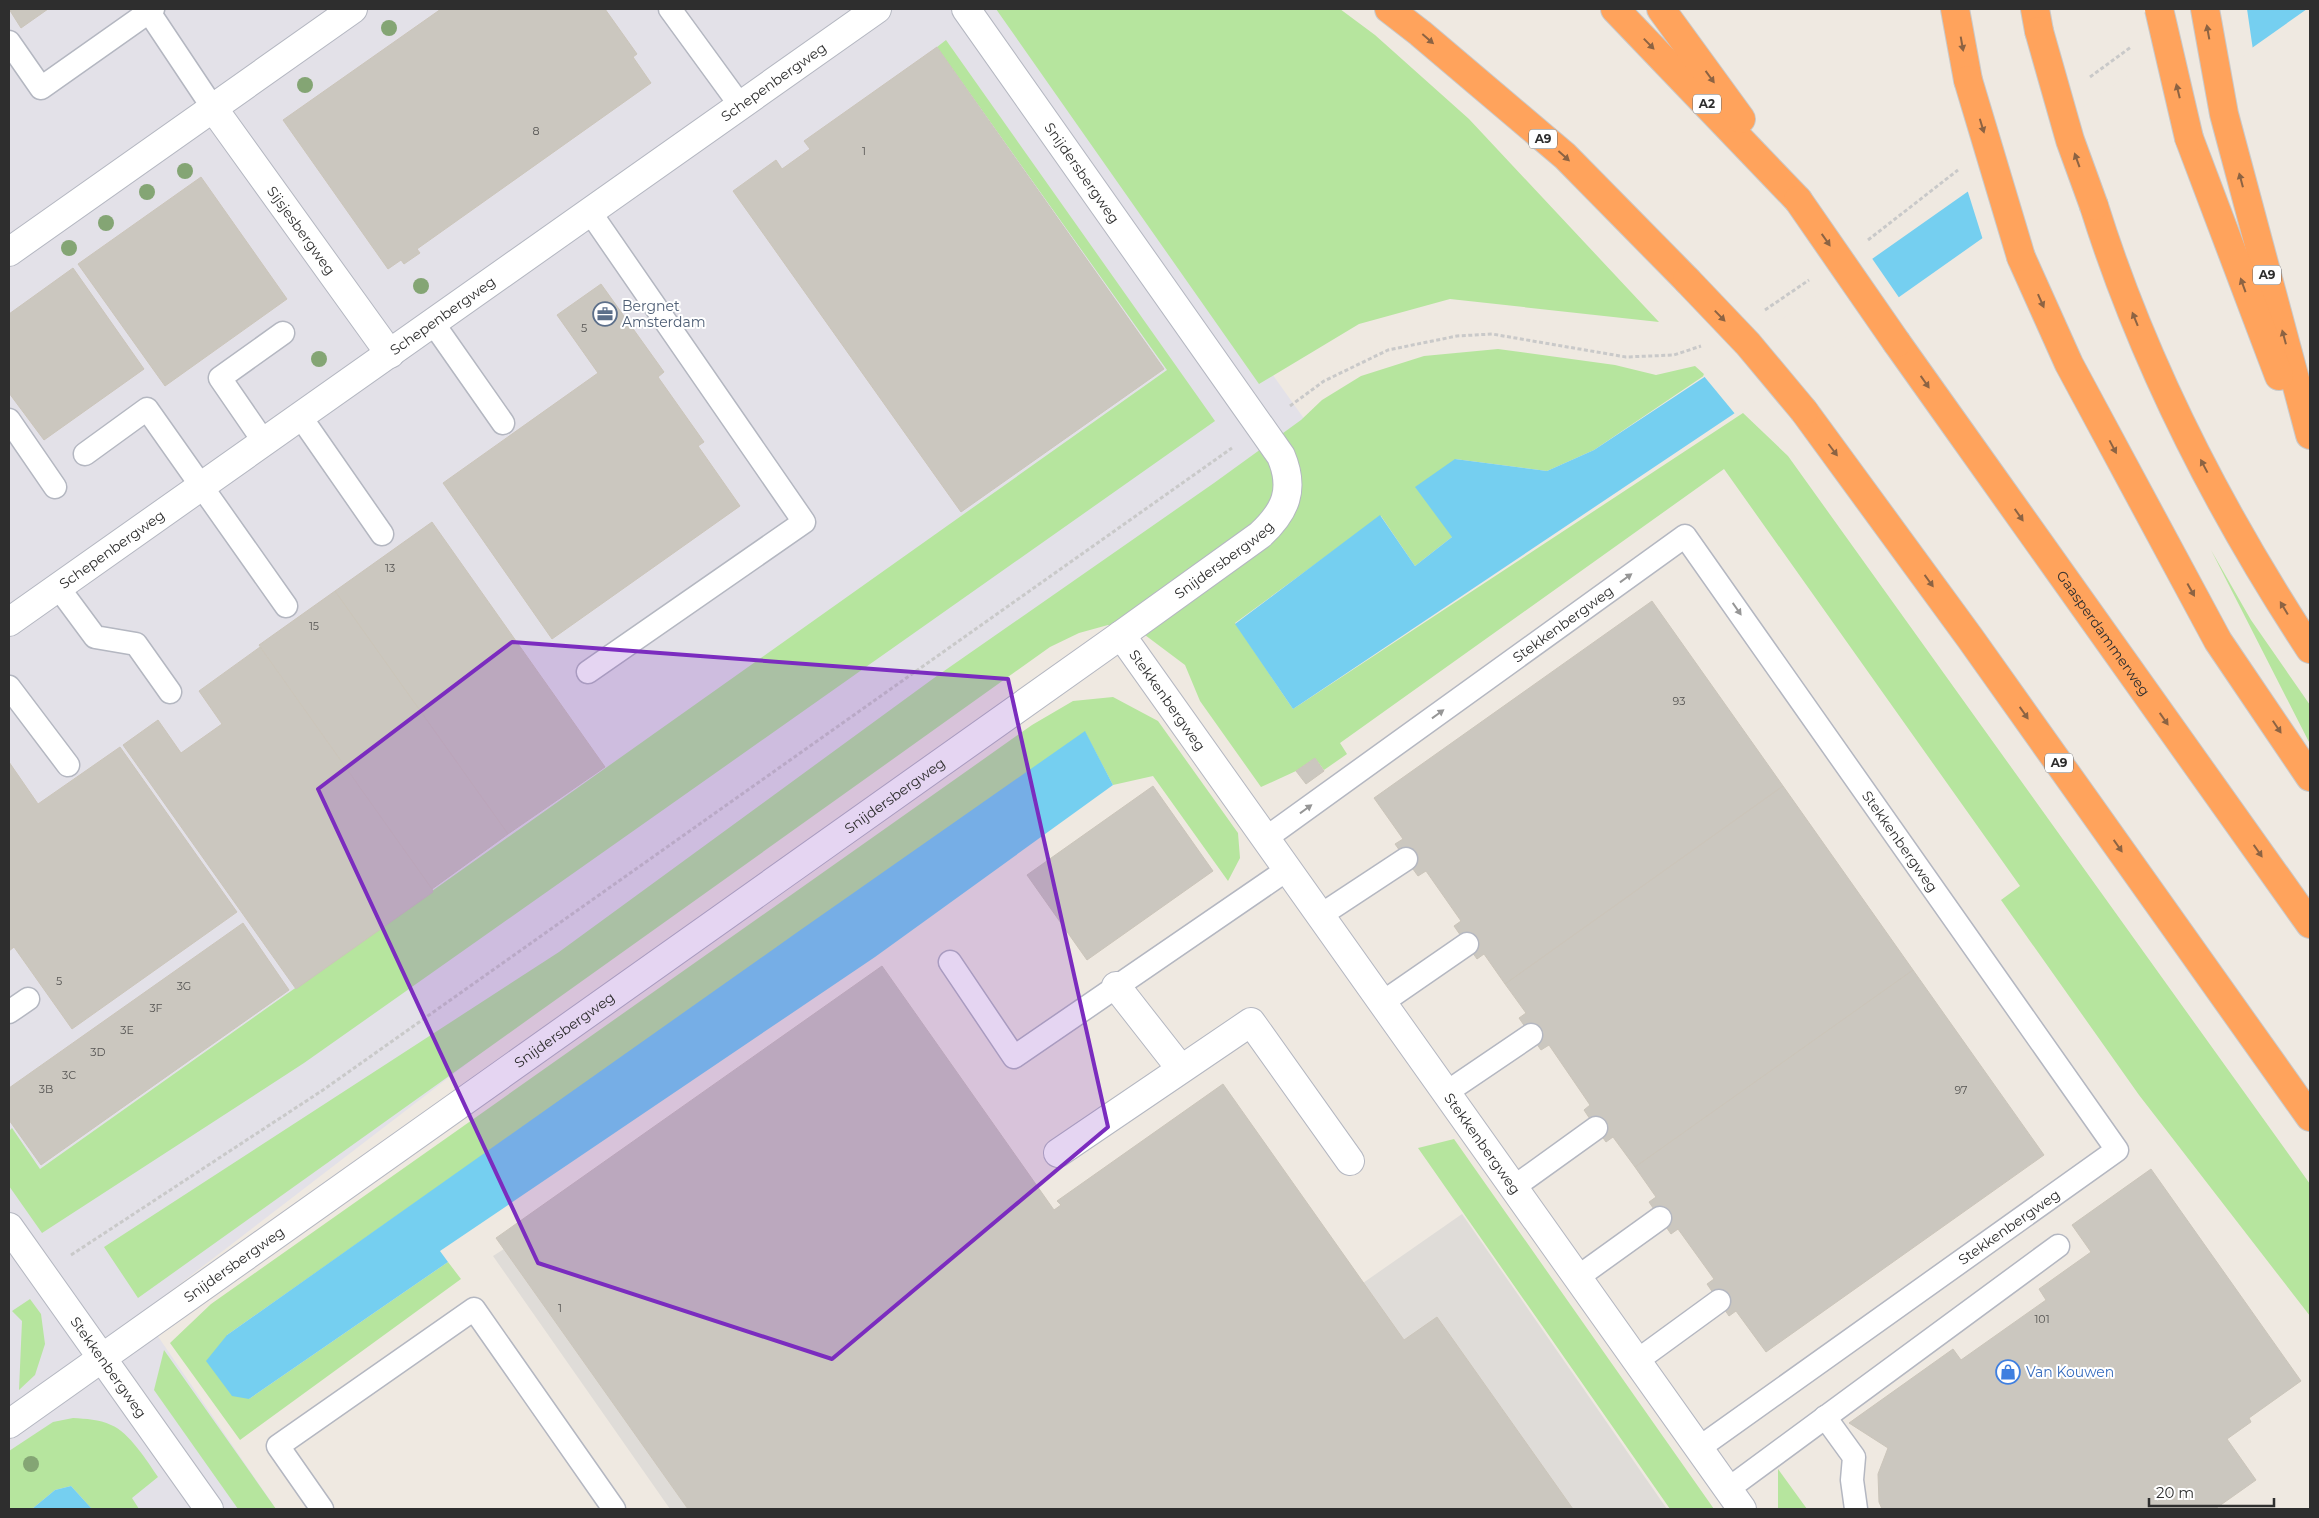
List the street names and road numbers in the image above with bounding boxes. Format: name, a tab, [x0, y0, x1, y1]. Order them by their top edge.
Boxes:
street label: Schepenbergweg	[717, 39, 830, 125]
road number: A2	[1693, 95, 1721, 114]
street label: Snijdersbergweg	[1040, 119, 1124, 227]
road number: A9	[1529, 130, 1557, 148]
street label: Sijsjesbergweg	[263, 183, 339, 279]
road number: A9	[2253, 266, 2281, 284]
street label: Schepenbergweg	[387, 272, 499, 359]
street label: Schepenbergweg	[56, 506, 168, 593]
street label: Snijdersbergweg	[1171, 517, 1278, 603]
street label: Gaasperdammerweg	[2053, 567, 2154, 699]
street label: Stekkenbergweg	[1509, 582, 1617, 666]
street label: Stekkenbergweg	[1125, 646, 1209, 754]
street label: Snijdersbergweg	[841, 754, 949, 837]
road number: A9	[2045, 754, 2073, 772]
street label: Stekkenbergweg	[1858, 787, 1942, 896]
street label: Snijdersbergweg	[511, 988, 618, 1072]
street label: Stekkenbergweg	[1440, 1090, 1525, 1198]
street label: Stekkenbergweg	[1955, 1185, 2063, 1269]
street label: Snijdersbergweg	[180, 1222, 288, 1306]
street label: Stekkenbergweg	[66, 1313, 151, 1421]

